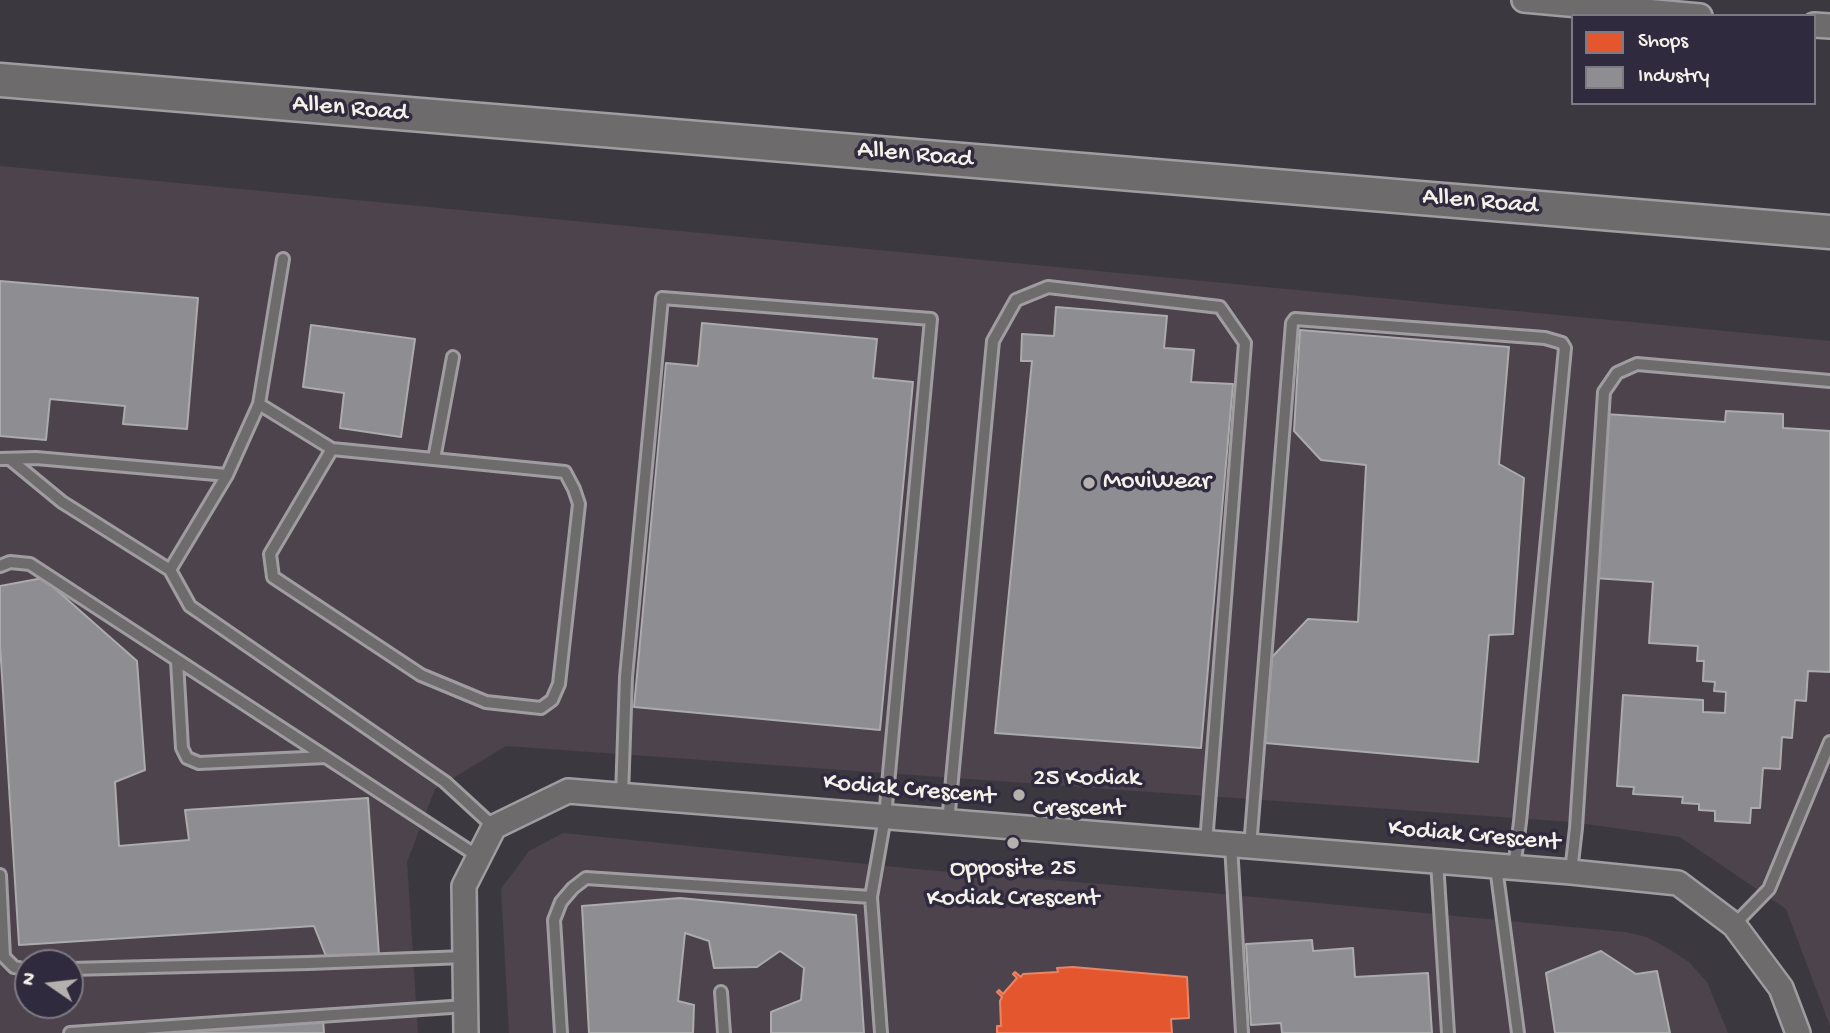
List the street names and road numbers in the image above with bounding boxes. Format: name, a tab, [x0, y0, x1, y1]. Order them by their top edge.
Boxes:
street label: Allen Road	[291, 89, 409, 131]
street label: Allen Road	[856, 135, 974, 177]
street label: Allen Road	[1421, 182, 1539, 224]
street label: Kodiak Crescent	[822, 768, 996, 814]
street label: Kodiak Crescent	[1387, 814, 1561, 860]

